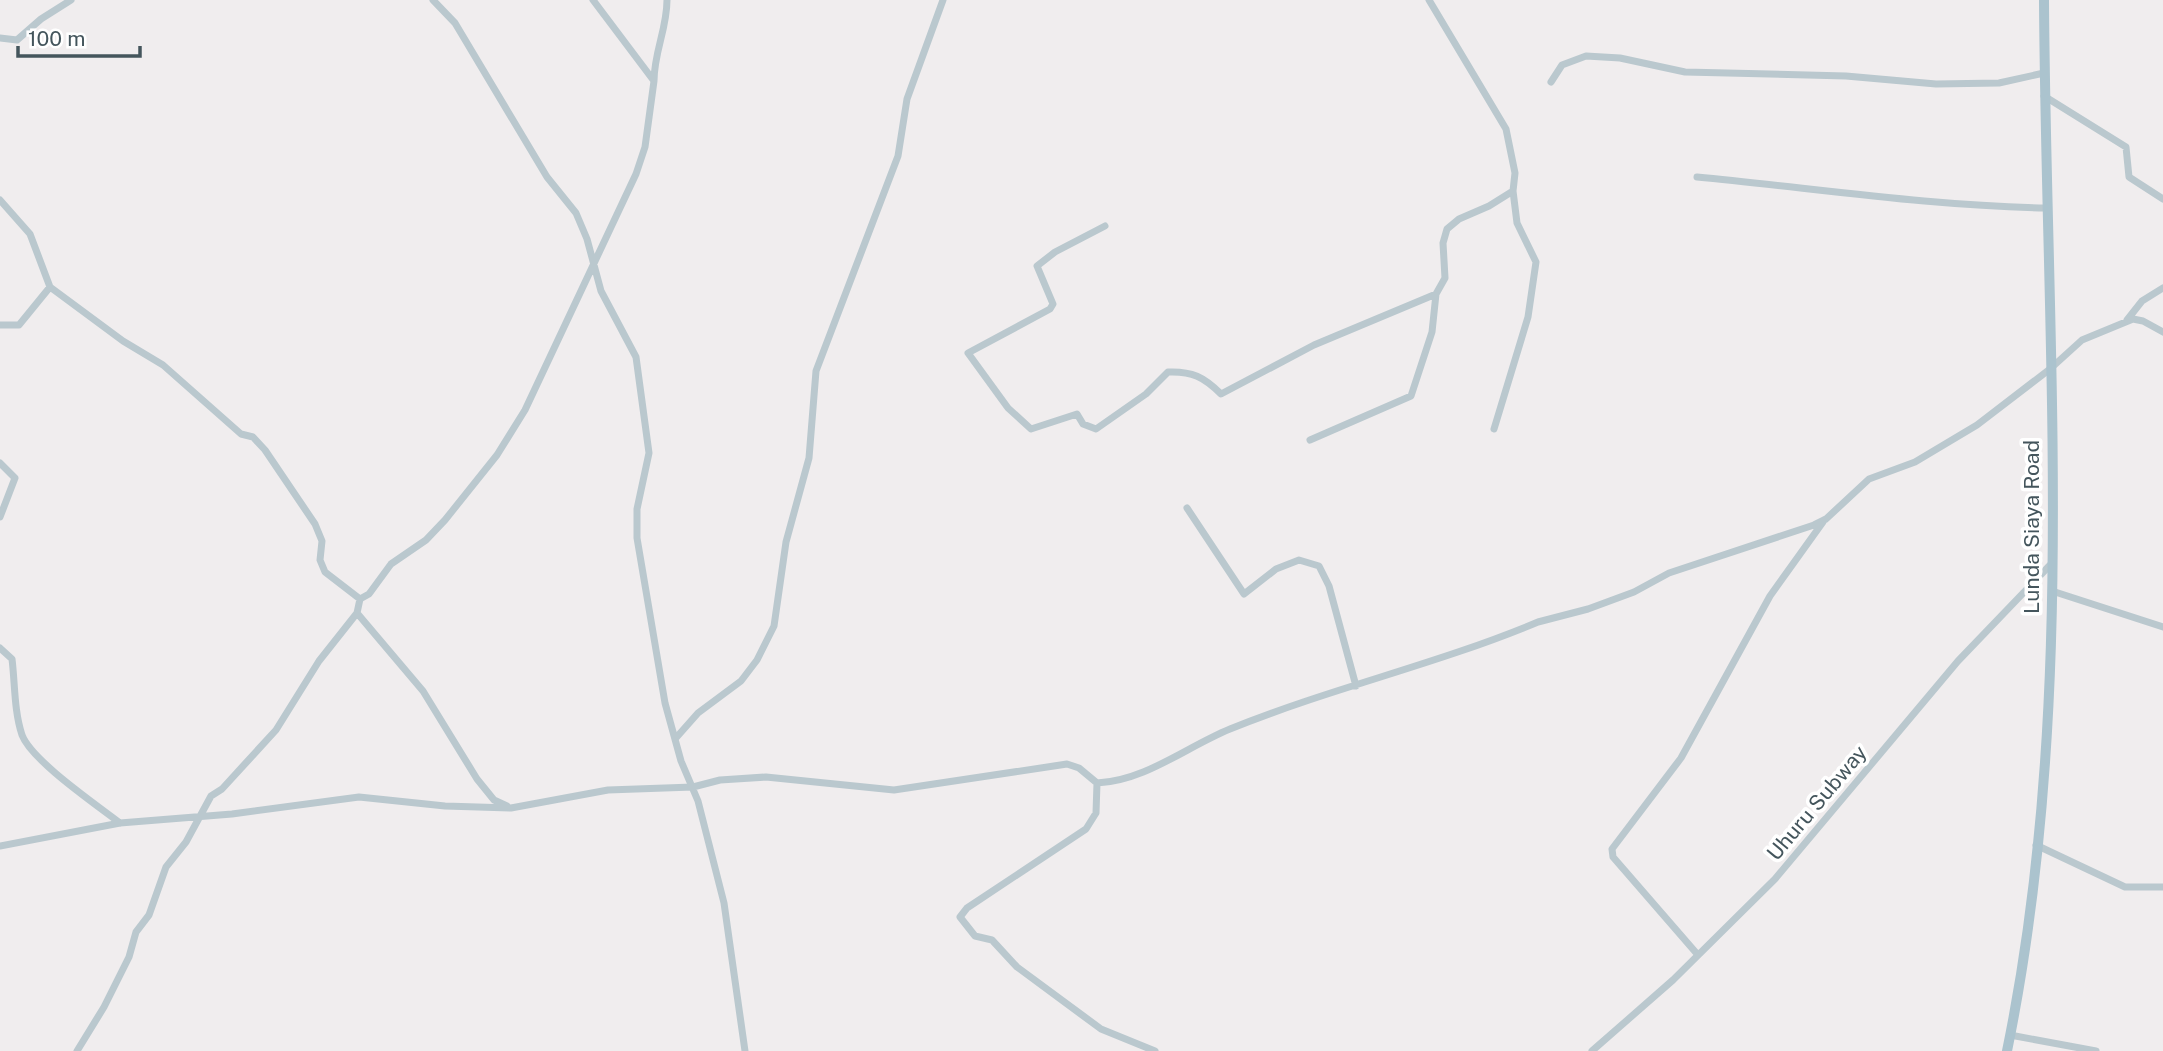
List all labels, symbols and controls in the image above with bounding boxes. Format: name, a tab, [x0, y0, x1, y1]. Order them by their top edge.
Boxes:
scale bar	[18, 14, 140, 58]
text: 100 m	[28, 26, 85, 51]
street label: Lunda Siaya Road	[2019, 440, 2044, 614]
street label: Uhuru Subway	[1761, 740, 1872, 865]

